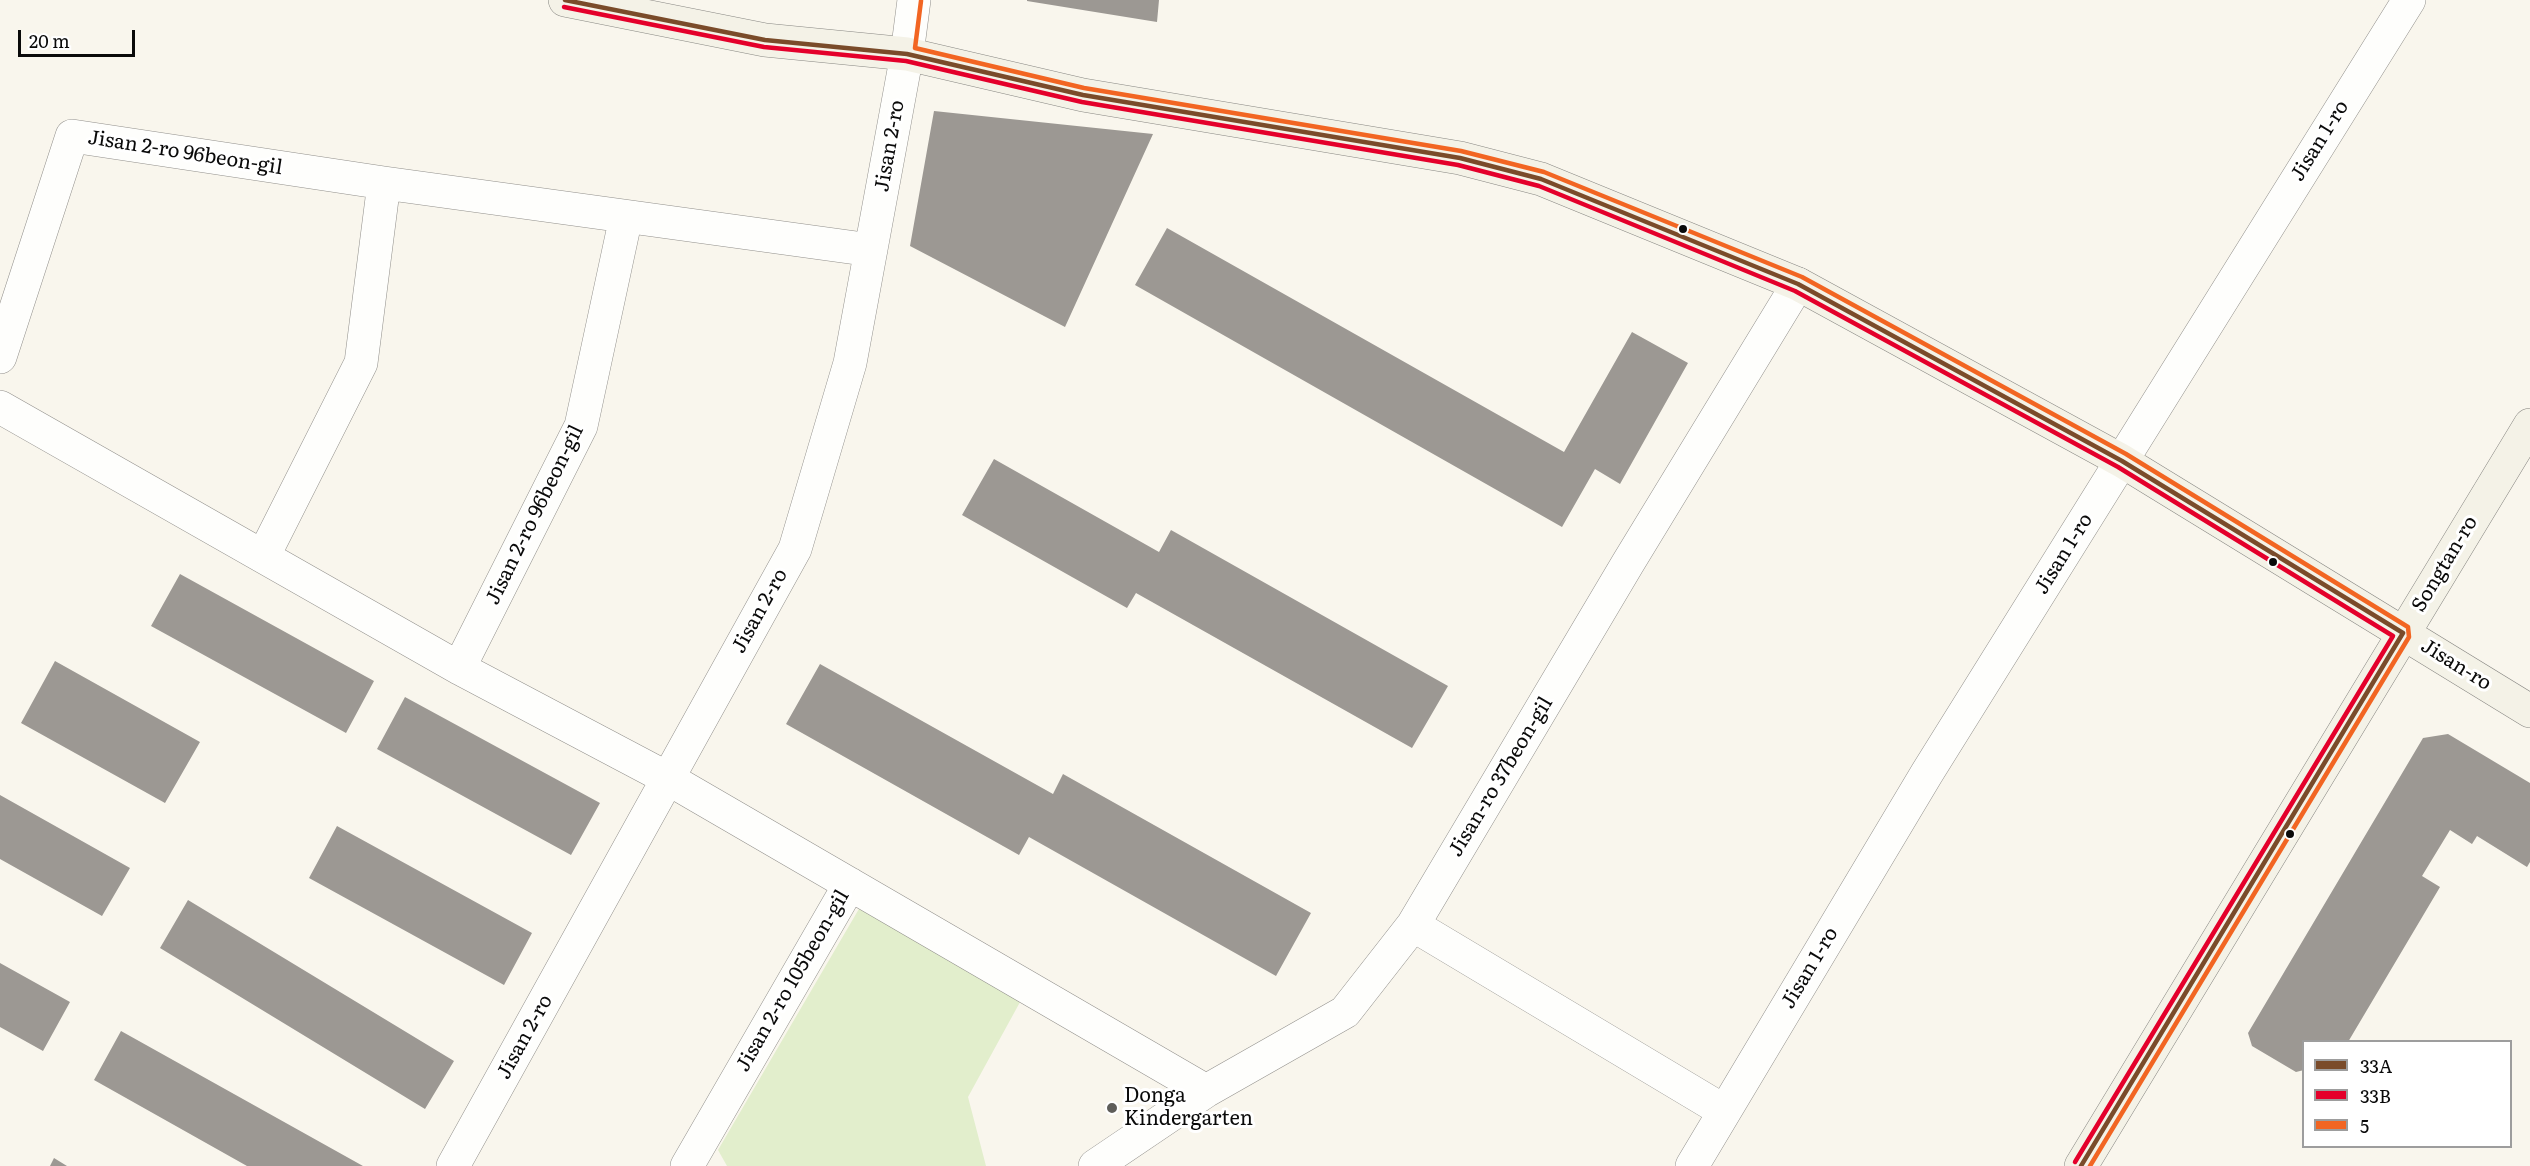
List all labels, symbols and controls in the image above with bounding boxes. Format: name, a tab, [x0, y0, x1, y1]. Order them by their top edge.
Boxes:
scale bar	[21, 18, 138, 56]
text: 20 m	[29, 27, 70, 54]
street label: Jisan 1-ro	[2286, 96, 2354, 186]
street label: Jisan 2-ro	[870, 98, 910, 194]
street label: Jisan 2-ro 96beon-gil	[86, 126, 284, 180]
unlabelled marker	[1677, 223, 1689, 235]
street label: Jisan 2-ro 96beon-gil	[481, 421, 589, 609]
street label: Jisan 1-ro	[2030, 509, 2098, 599]
street label: Songtan-ro	[2407, 512, 2483, 616]
unlabelled marker	[2267, 556, 2279, 568]
street label: Jisan 2-ro	[727, 565, 793, 657]
street label: Jisan-ro	[2416, 634, 2496, 696]
street label: Jisan-ro 37beon-gil	[1444, 693, 1558, 861]
unlabelled marker	[2284, 828, 2296, 840]
street label: Jisan 2-ro 105beon-gil	[731, 886, 855, 1076]
street label: Jisan 1-ro	[1776, 923, 1844, 1013]
street label: Jisan 2-ro	[492, 991, 558, 1083]
legend	[2302, 1040, 2512, 1148]
text: 33A	[2360, 1052, 2392, 1079]
text: 33B	[2360, 1082, 2391, 1109]
place label: Donga Kindergarten	[1124, 1084, 1253, 1131]
marker: Donga Kindergarten	[1105, 1101, 1119, 1115]
text: 5	[2360, 1112, 2369, 1139]

